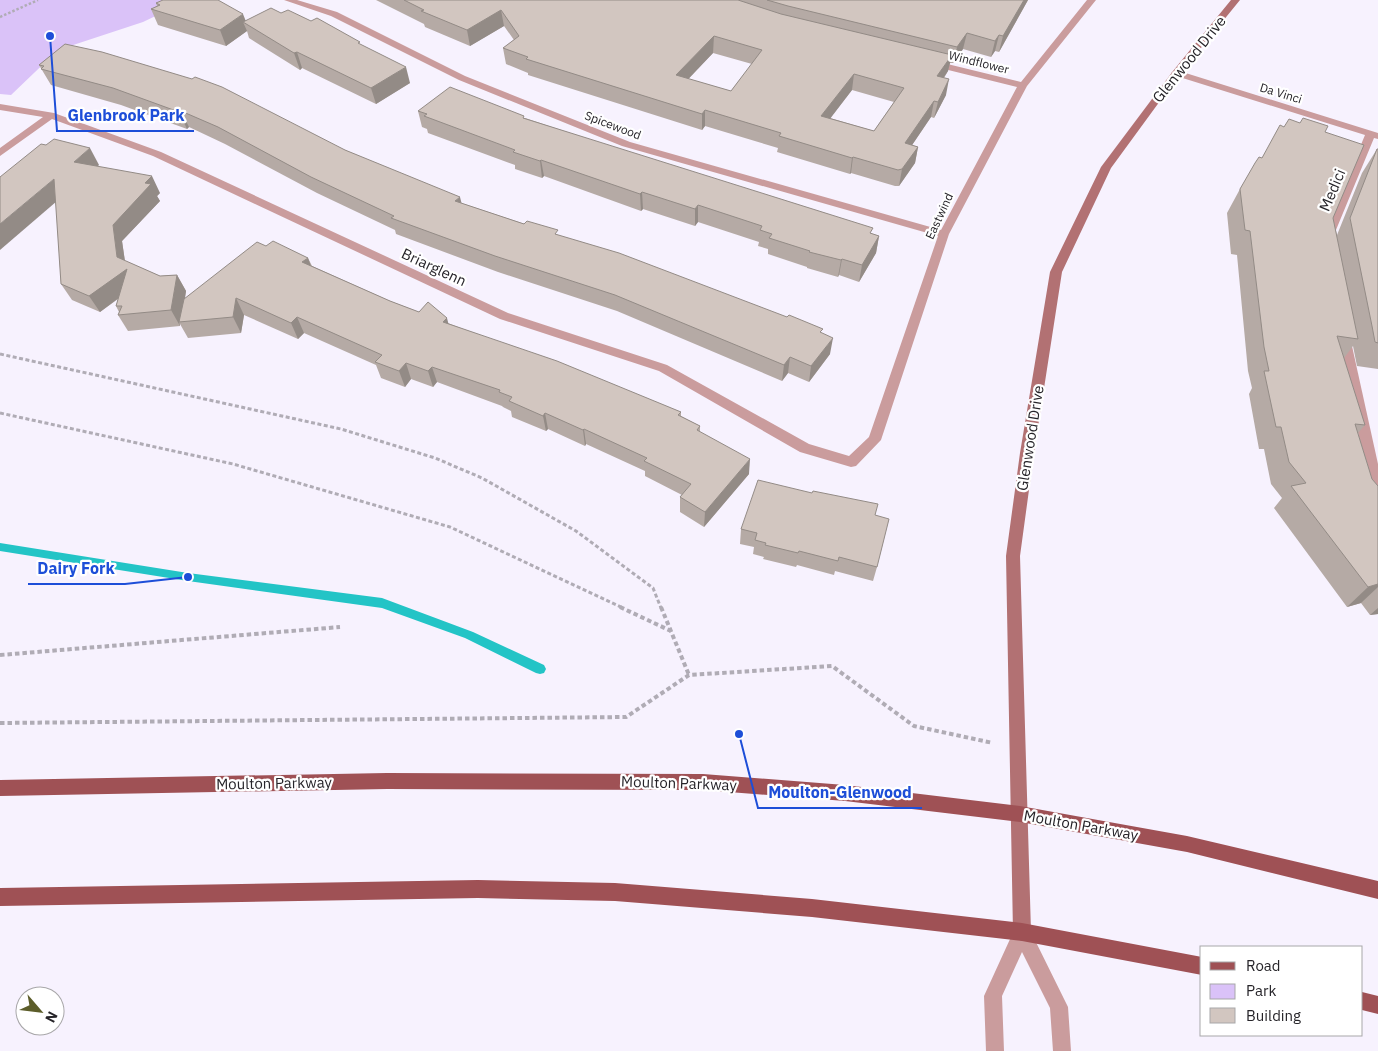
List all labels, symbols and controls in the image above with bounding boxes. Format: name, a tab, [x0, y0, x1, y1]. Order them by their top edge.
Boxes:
street label: Glenwood Drive	[1148, 12, 1230, 106]
street label: Windflower	[947, 47, 1011, 77]
street label: Da Vinci	[1258, 79, 1304, 107]
callout: Glenbrook Park	[57, 100, 194, 131]
text: Glenbrook Park	[67, 105, 185, 125]
street label: Spicewood	[583, 107, 643, 143]
street label: Medici	[1315, 166, 1349, 214]
street label: Eastwind	[922, 190, 956, 242]
street label: Briarglenn	[398, 244, 470, 290]
street label: Glenwood Drive	[1012, 384, 1048, 492]
callout: Dairy Fork	[28, 553, 125, 584]
text: Dairy Fork	[37, 558, 115, 578]
street label: Moulton Parkway	[621, 771, 738, 795]
street label: Moulton Parkway	[216, 772, 333, 794]
callout: Moulton-Glenwood	[758, 777, 922, 808]
text: Moulton-Glenwood	[768, 782, 912, 802]
street label: Moulton Parkway	[1022, 806, 1140, 845]
legend	[1200, 946, 1363, 1036]
text: Road	[1246, 956, 1281, 975]
text: Park	[1246, 981, 1276, 1000]
north arrow	[15, 986, 65, 1036]
text: Building	[1246, 1006, 1301, 1025]
text: N	[41, 1008, 62, 1026]

